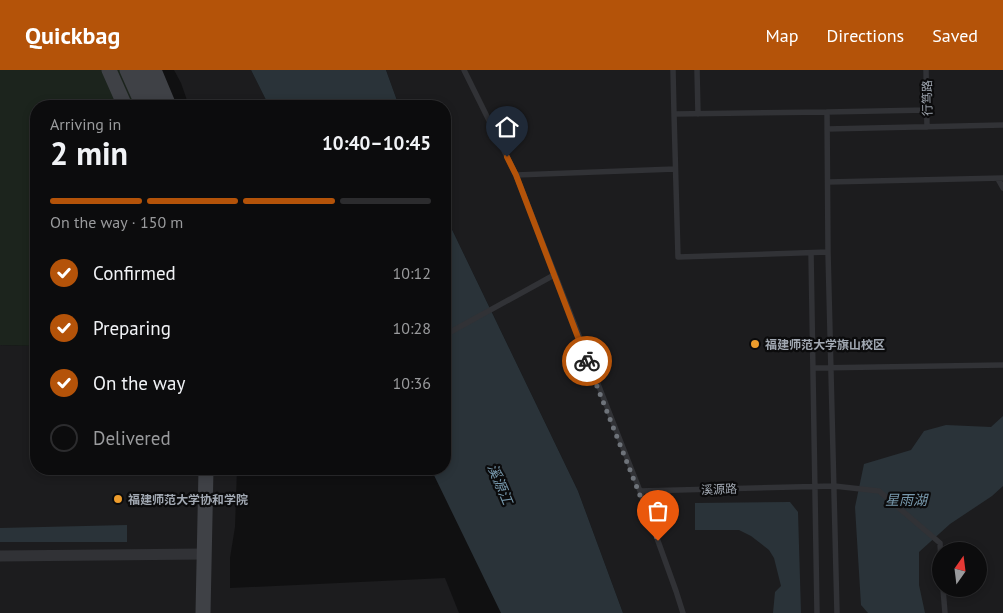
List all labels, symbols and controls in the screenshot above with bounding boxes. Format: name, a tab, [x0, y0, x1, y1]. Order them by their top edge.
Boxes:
text: Quickbag	[25, 20, 120, 51]
text: Map	[766, 24, 798, 47]
text: Directions	[826, 24, 904, 47]
text: Saved	[932, 24, 978, 47]
street label: 行笃路	[919, 80, 935, 116]
pin	[486, 106, 528, 157]
icon: home	[493, 113, 521, 141]
text: Arriving in	[50, 114, 121, 134]
text: 10:40–10:45	[322, 131, 431, 155]
text: 2 min	[50, 132, 128, 174]
text: On the way · 150 m	[50, 212, 183, 232]
icon: check	[50, 259, 78, 287]
text: Confirmed	[93, 261, 176, 285]
text: 10:12	[393, 263, 431, 283]
icon: check	[50, 314, 78, 342]
text: Preparing	[93, 316, 171, 340]
text: 10:28	[393, 318, 431, 338]
courier	[562, 336, 612, 386]
place label: 福建师范大学旗山校区	[765, 337, 885, 352]
marker: 福建师范大学旗山校区	[749, 338, 761, 350]
icon: bike	[573, 347, 601, 375]
icon: check	[50, 369, 78, 397]
text: On the way	[93, 371, 185, 395]
text: 10:36	[393, 373, 431, 393]
text: Delivered	[93, 426, 171, 450]
water label: 溪源江	[484, 461, 517, 509]
street label: 溪源路	[701, 481, 737, 497]
pin	[637, 490, 679, 541]
water label: 星雨湖	[885, 491, 929, 509]
place label: 福建师范大学协和学院	[128, 492, 248, 507]
marker: 福建师范大学协和学院	[112, 493, 124, 505]
icon: bag	[644, 497, 672, 525]
north arrow	[932, 542, 988, 598]
map controls	[932, 542, 987, 597]

